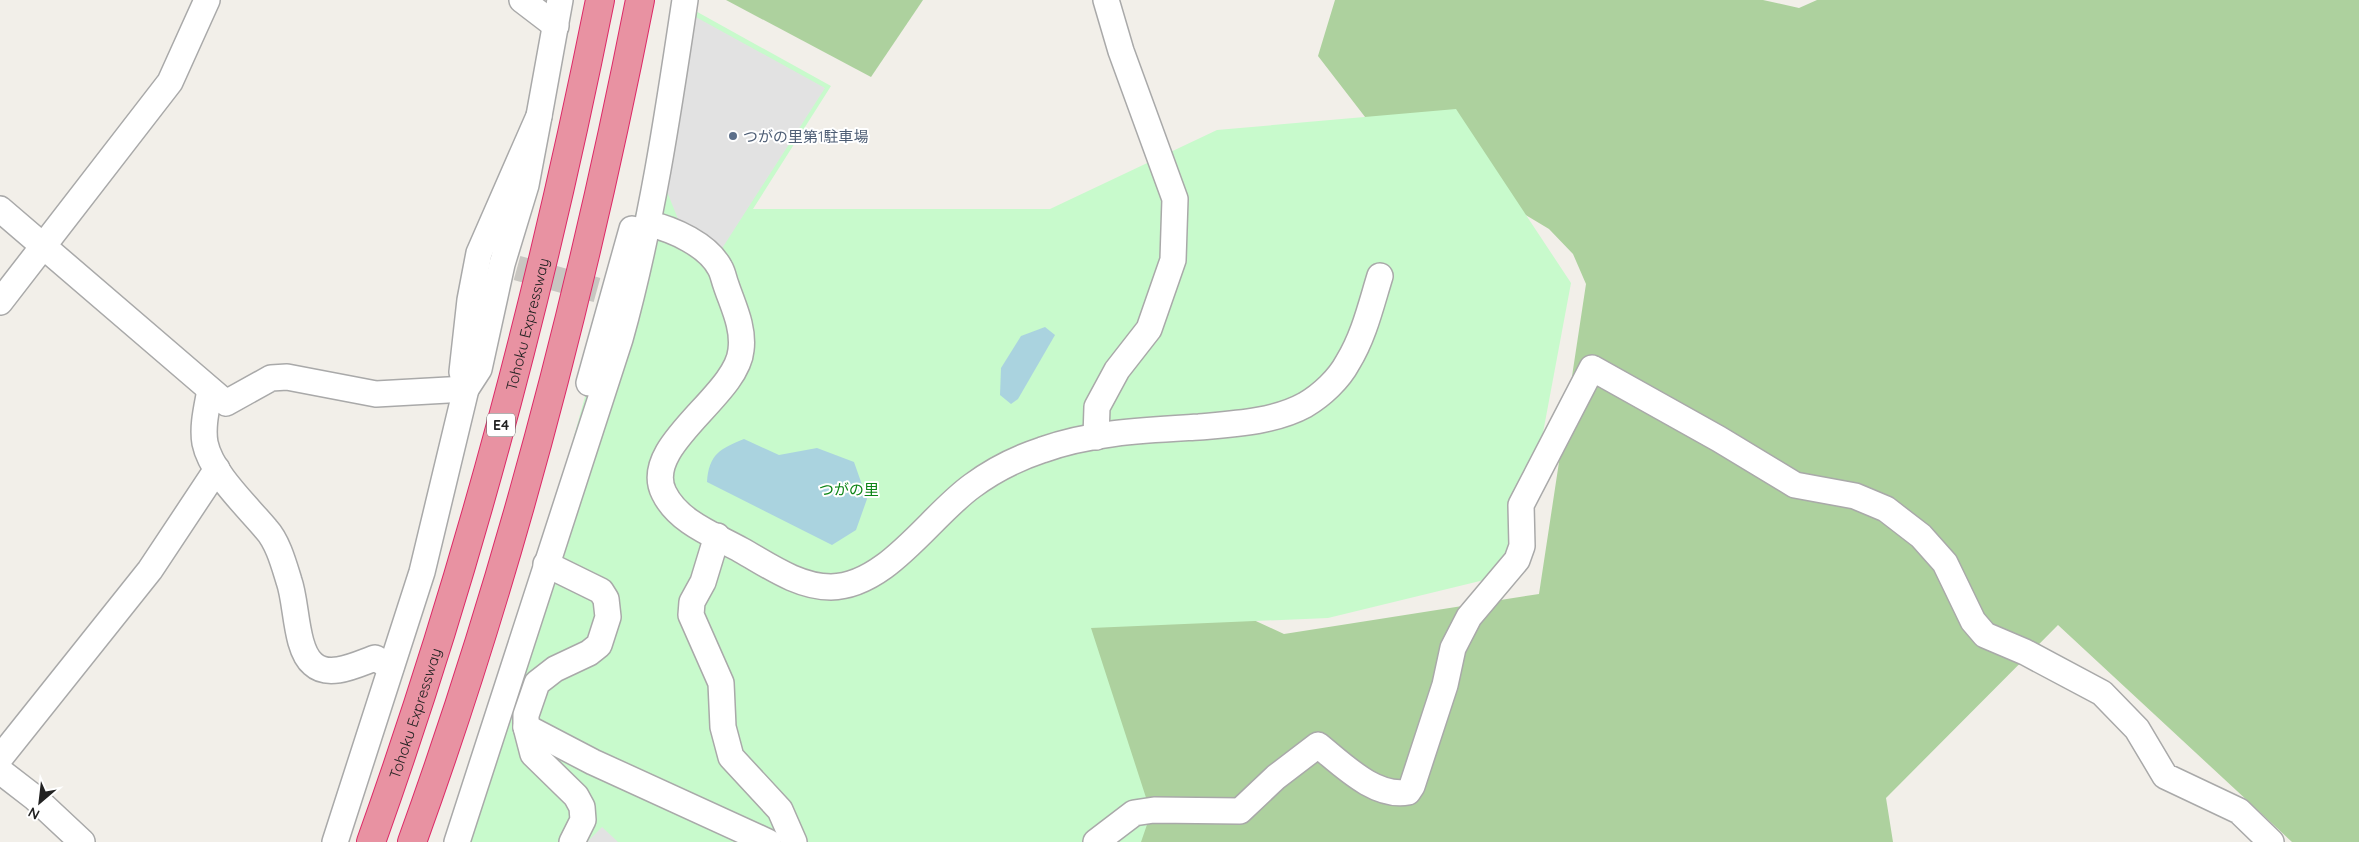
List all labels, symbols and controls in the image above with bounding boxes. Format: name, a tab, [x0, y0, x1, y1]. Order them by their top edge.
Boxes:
place label: つがの里第1駐車場	[743, 127, 869, 146]
marker: つがの里第1駐車場	[727, 130, 739, 142]
street label: Tohoku Expressway	[501, 256, 553, 393]
road number: E4	[487, 414, 515, 436]
park label: つがの里	[819, 480, 879, 499]
street label: Tohoku Expressway	[384, 646, 445, 781]
north arrow	[15, 777, 65, 827]
text: N	[25, 803, 43, 824]

